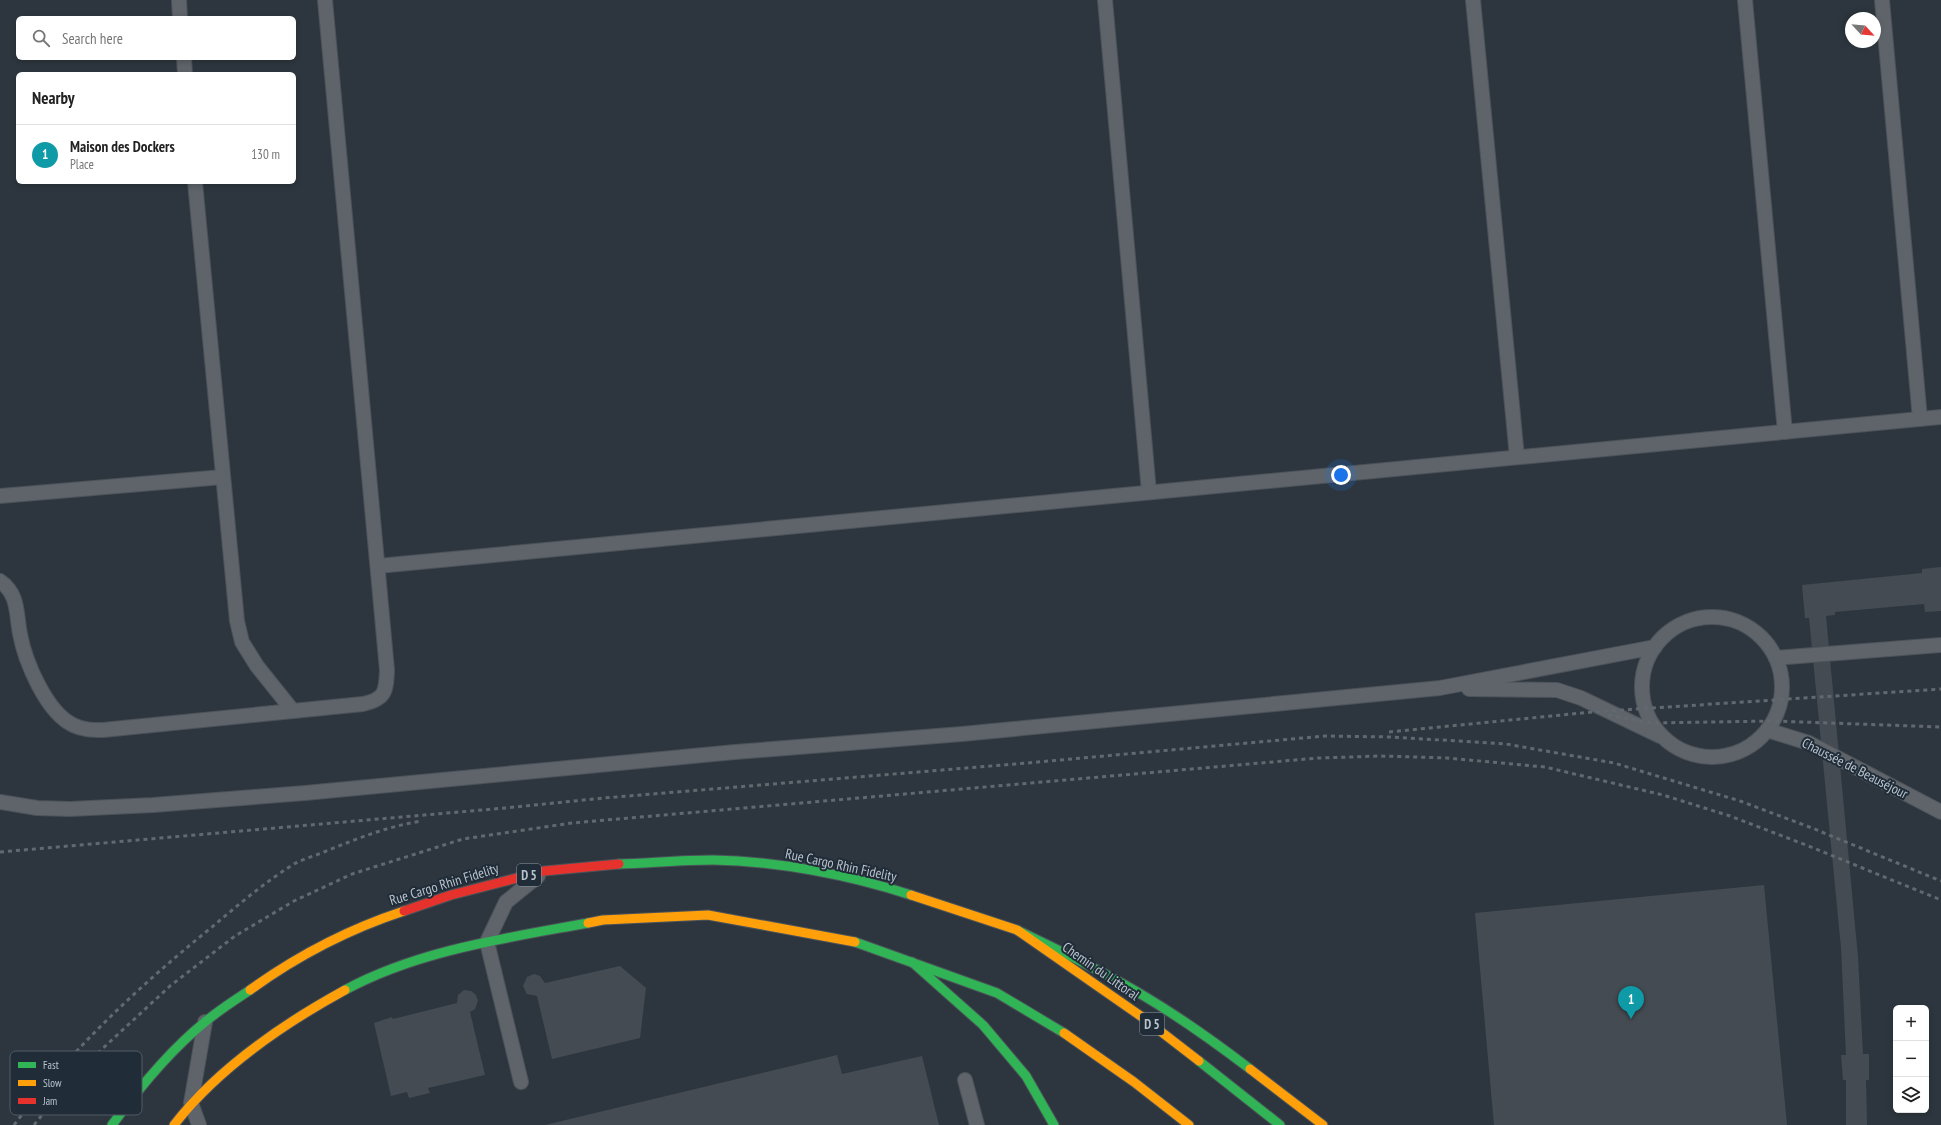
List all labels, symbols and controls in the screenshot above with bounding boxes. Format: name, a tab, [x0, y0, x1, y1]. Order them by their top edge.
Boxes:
north arrow	[1845, 12, 1881, 48]
search box	[16, 16, 296, 60]
icon: search	[30, 27, 52, 49]
text: Search here	[62, 29, 123, 48]
text: Nearby	[32, 87, 75, 109]
text: Maison des Dockers	[70, 137, 175, 156]
text: 1	[42, 146, 48, 163]
text: 130 m	[251, 146, 280, 163]
text: Place	[70, 156, 94, 173]
your location	[1331, 465, 1351, 485]
street label: Chaussée de Beauséjour	[1799, 734, 1911, 803]
street label: Rue Cargo Rhin Fidelity	[784, 844, 899, 886]
street label: Rue Cargo Rhin Fidelity	[387, 859, 502, 909]
road number: D 5	[517, 864, 541, 886]
street label: Chemin du Littoral	[1059, 938, 1144, 1005]
pin: 1	[1618, 986, 1644, 1019]
map controls	[1893, 1005, 1929, 1113]
button: +	[1893, 1005, 1929, 1041]
road number: D 5	[1140, 1013, 1164, 1035]
button: −	[1893, 1041, 1929, 1077]
legend	[10, 1051, 142, 1115]
text: Fast	[43, 1058, 59, 1072]
text: Slow	[43, 1076, 62, 1090]
button: layers	[1893, 1077, 1929, 1113]
text: Jam	[42, 1094, 57, 1108]

